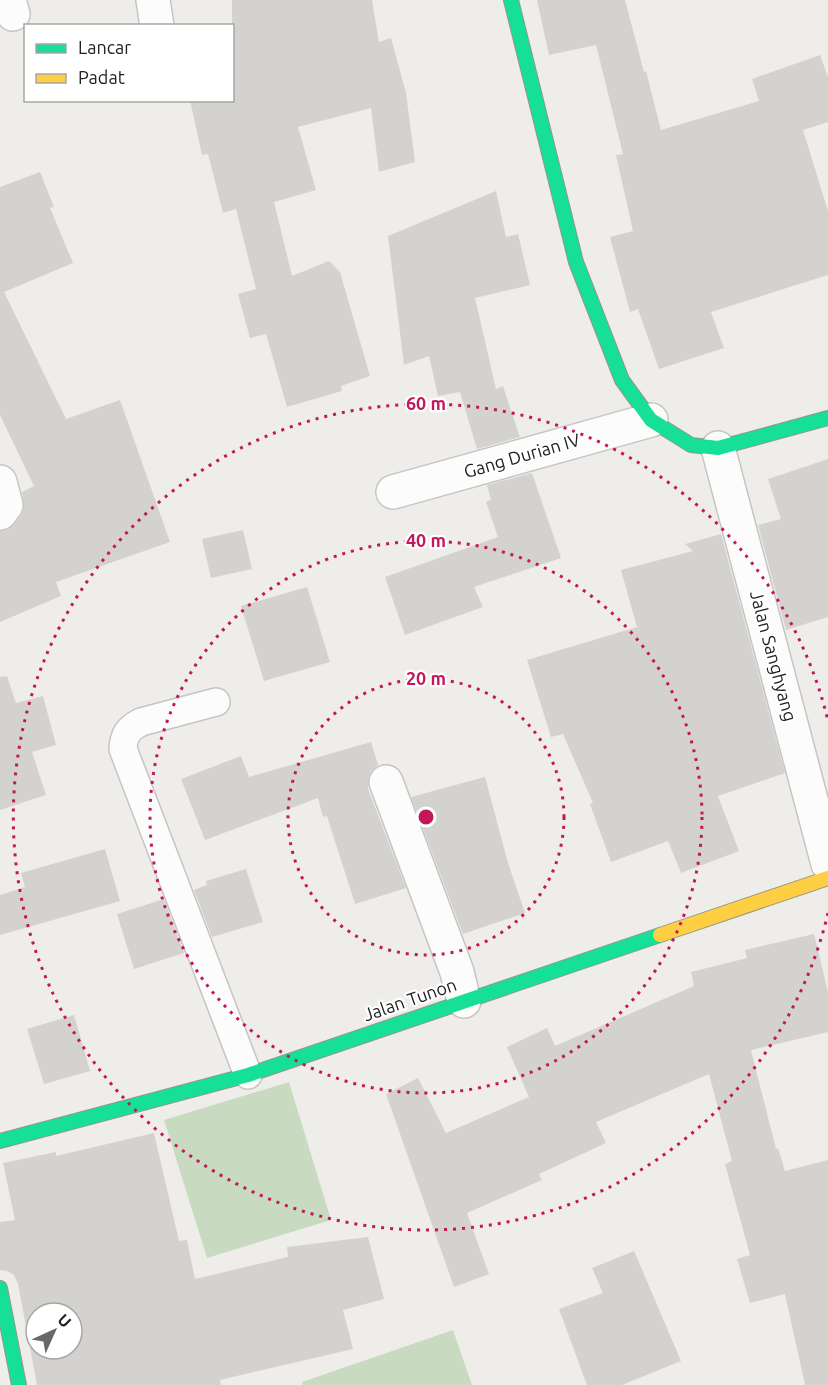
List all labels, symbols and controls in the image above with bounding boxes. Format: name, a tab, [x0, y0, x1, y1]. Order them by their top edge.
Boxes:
legend	[24, 24, 234, 102]
text: Lancar	[78, 37, 131, 57]
text: Padat	[78, 67, 125, 87]
text: 60 m	[406, 393, 446, 413]
street label: Gang Durian IV	[461, 429, 583, 481]
text: 40 m	[406, 530, 446, 550]
street label: Jalan Sanghyang	[747, 588, 801, 723]
text: 20 m	[406, 668, 446, 688]
centre of rings	[416, 807, 436, 827]
street label: Jalan Tunon	[360, 974, 459, 1024]
north arrow	[24, 1301, 84, 1361]
text: U	[54, 1310, 75, 1331]

